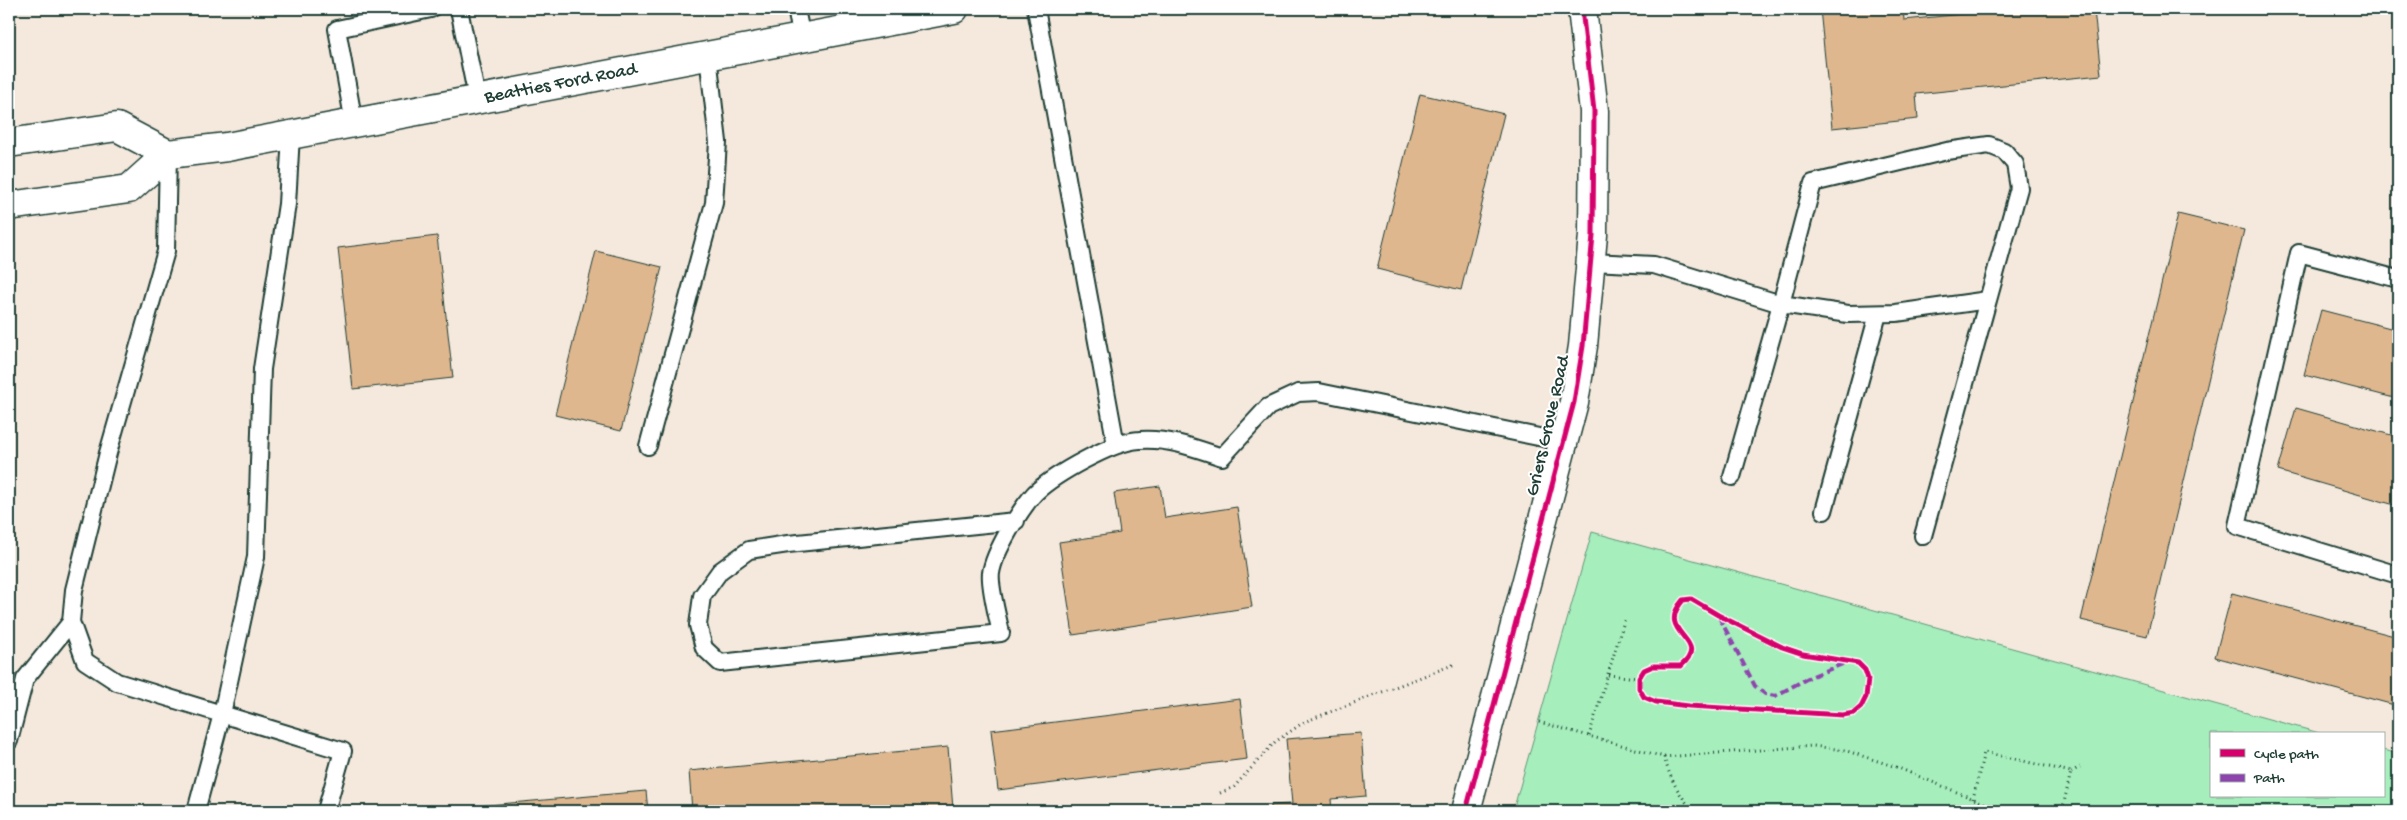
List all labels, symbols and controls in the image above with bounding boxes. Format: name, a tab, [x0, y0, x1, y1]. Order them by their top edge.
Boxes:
street label: Beatties Ford Road	[482, 58, 641, 110]
street label: Griers Grove Road	[1522, 352, 1577, 499]
legend	[2210, 732, 2384, 798]
text: Cycle path	[2254, 746, 2319, 764]
text: Path	[2253, 770, 2285, 788]

